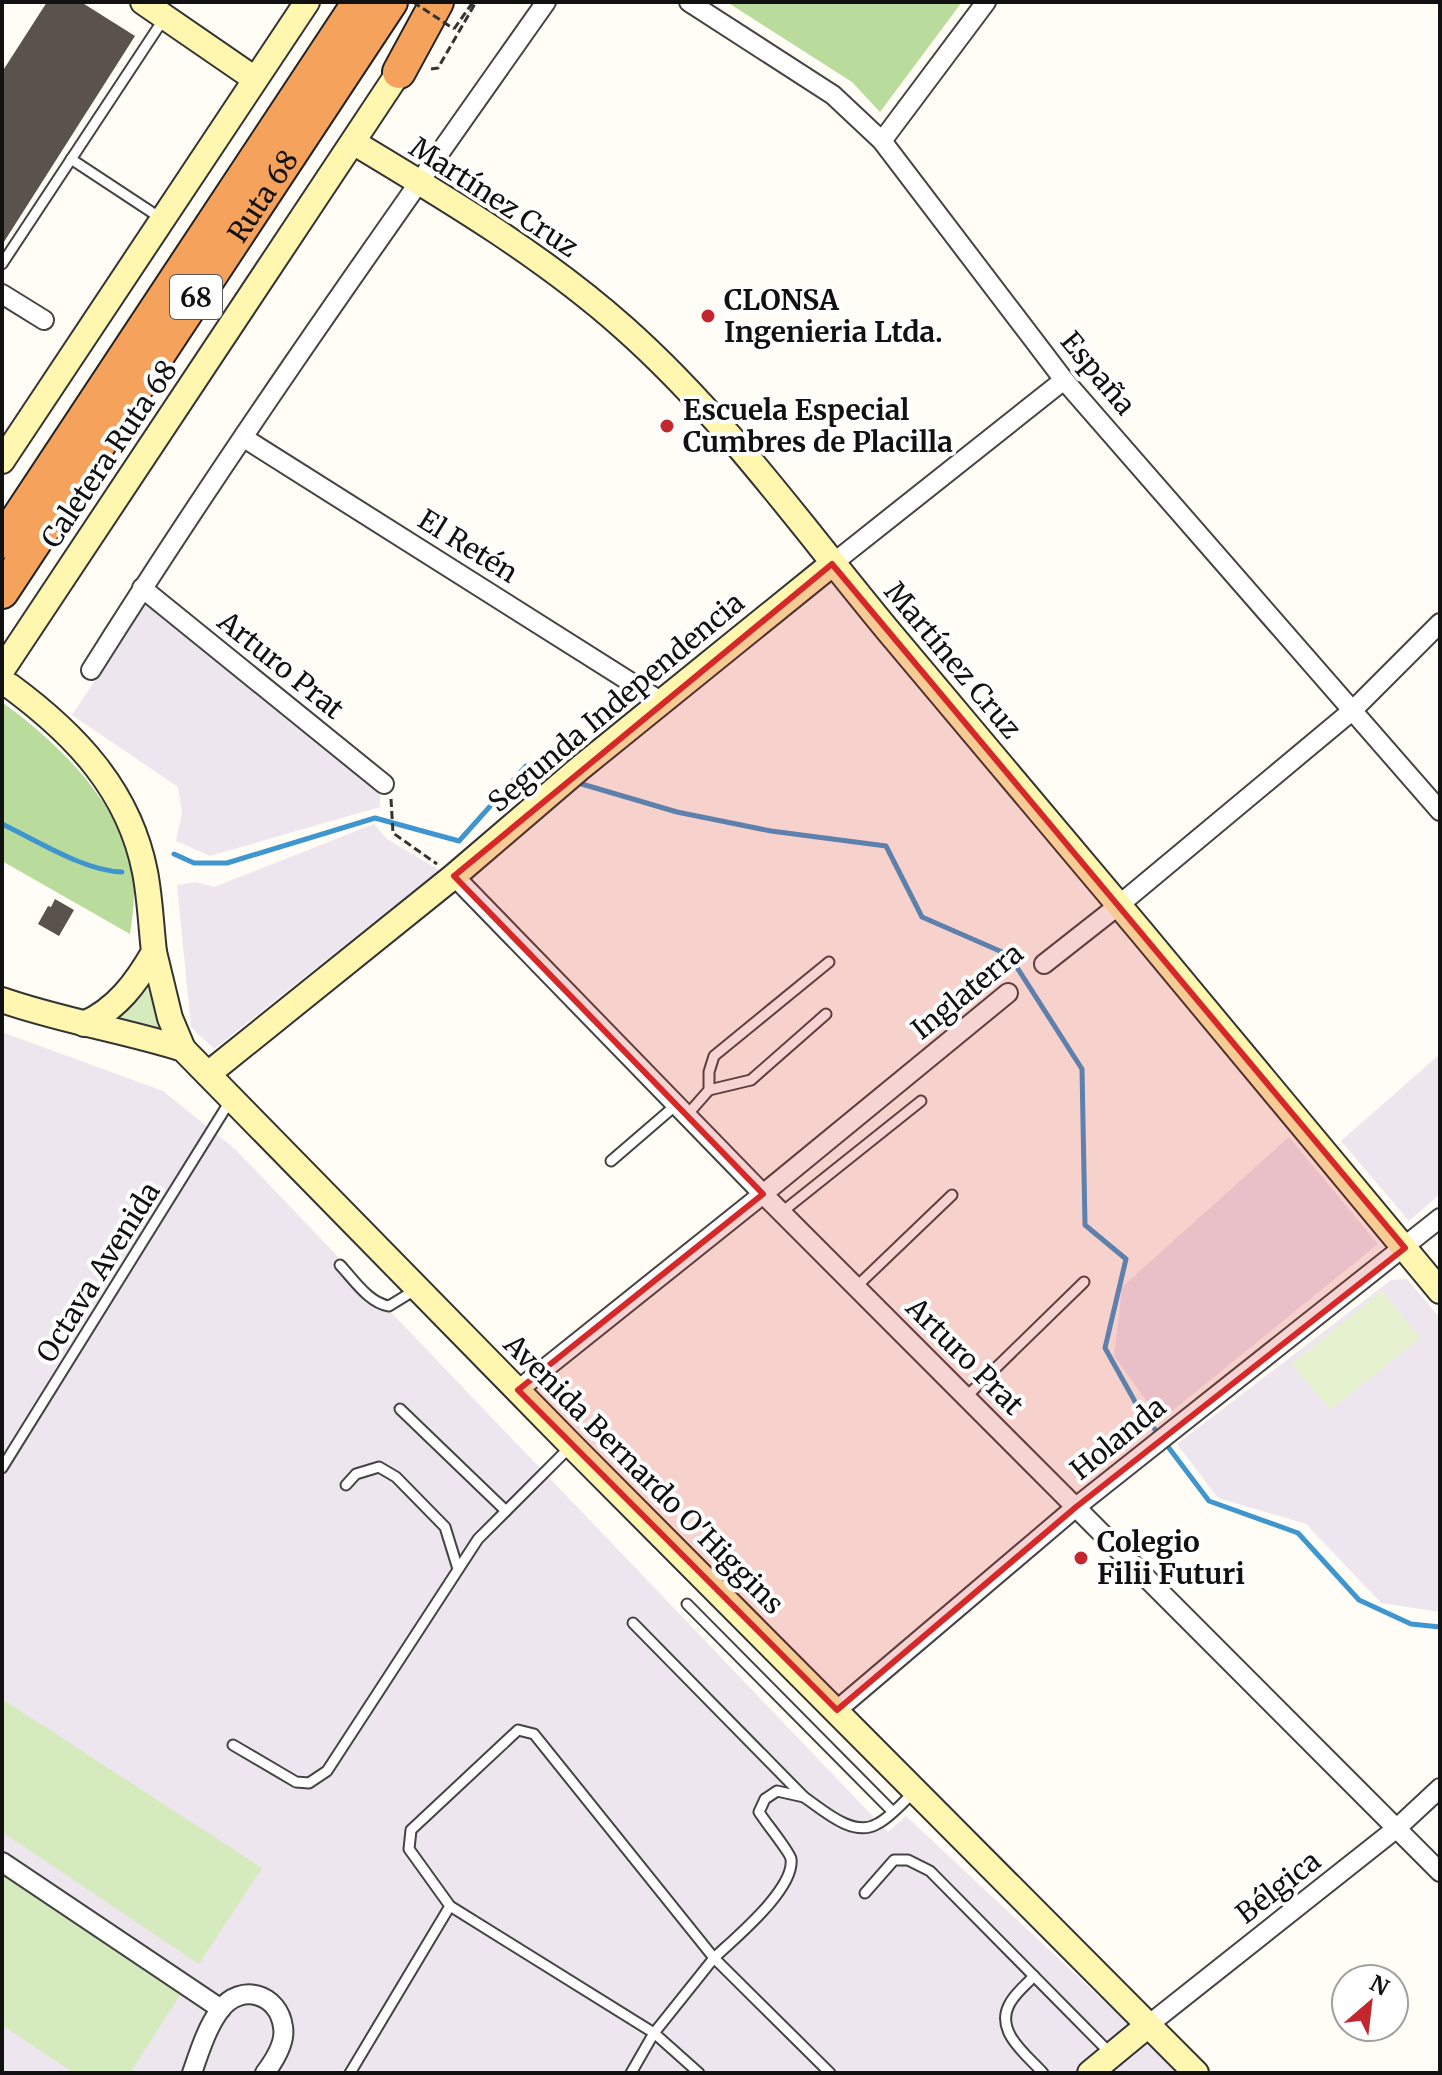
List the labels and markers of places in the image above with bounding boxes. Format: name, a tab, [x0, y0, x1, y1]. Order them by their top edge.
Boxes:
place label: CLONSA Ingenieria Ltda.	[724, 282, 943, 350]
marker: CLONSA Ingenieria Ltda.	[699, 307, 717, 325]
place label: Escuela Especial Cumbres de Placilla	[683, 392, 953, 460]
marker: Escuela Especial Cumbres de Placilla	[658, 417, 676, 435]
place label: Colegio Filii Futuri	[1097, 1524, 1245, 1592]
marker: Colegio Filii Futuri	[1072, 1549, 1090, 1567]

